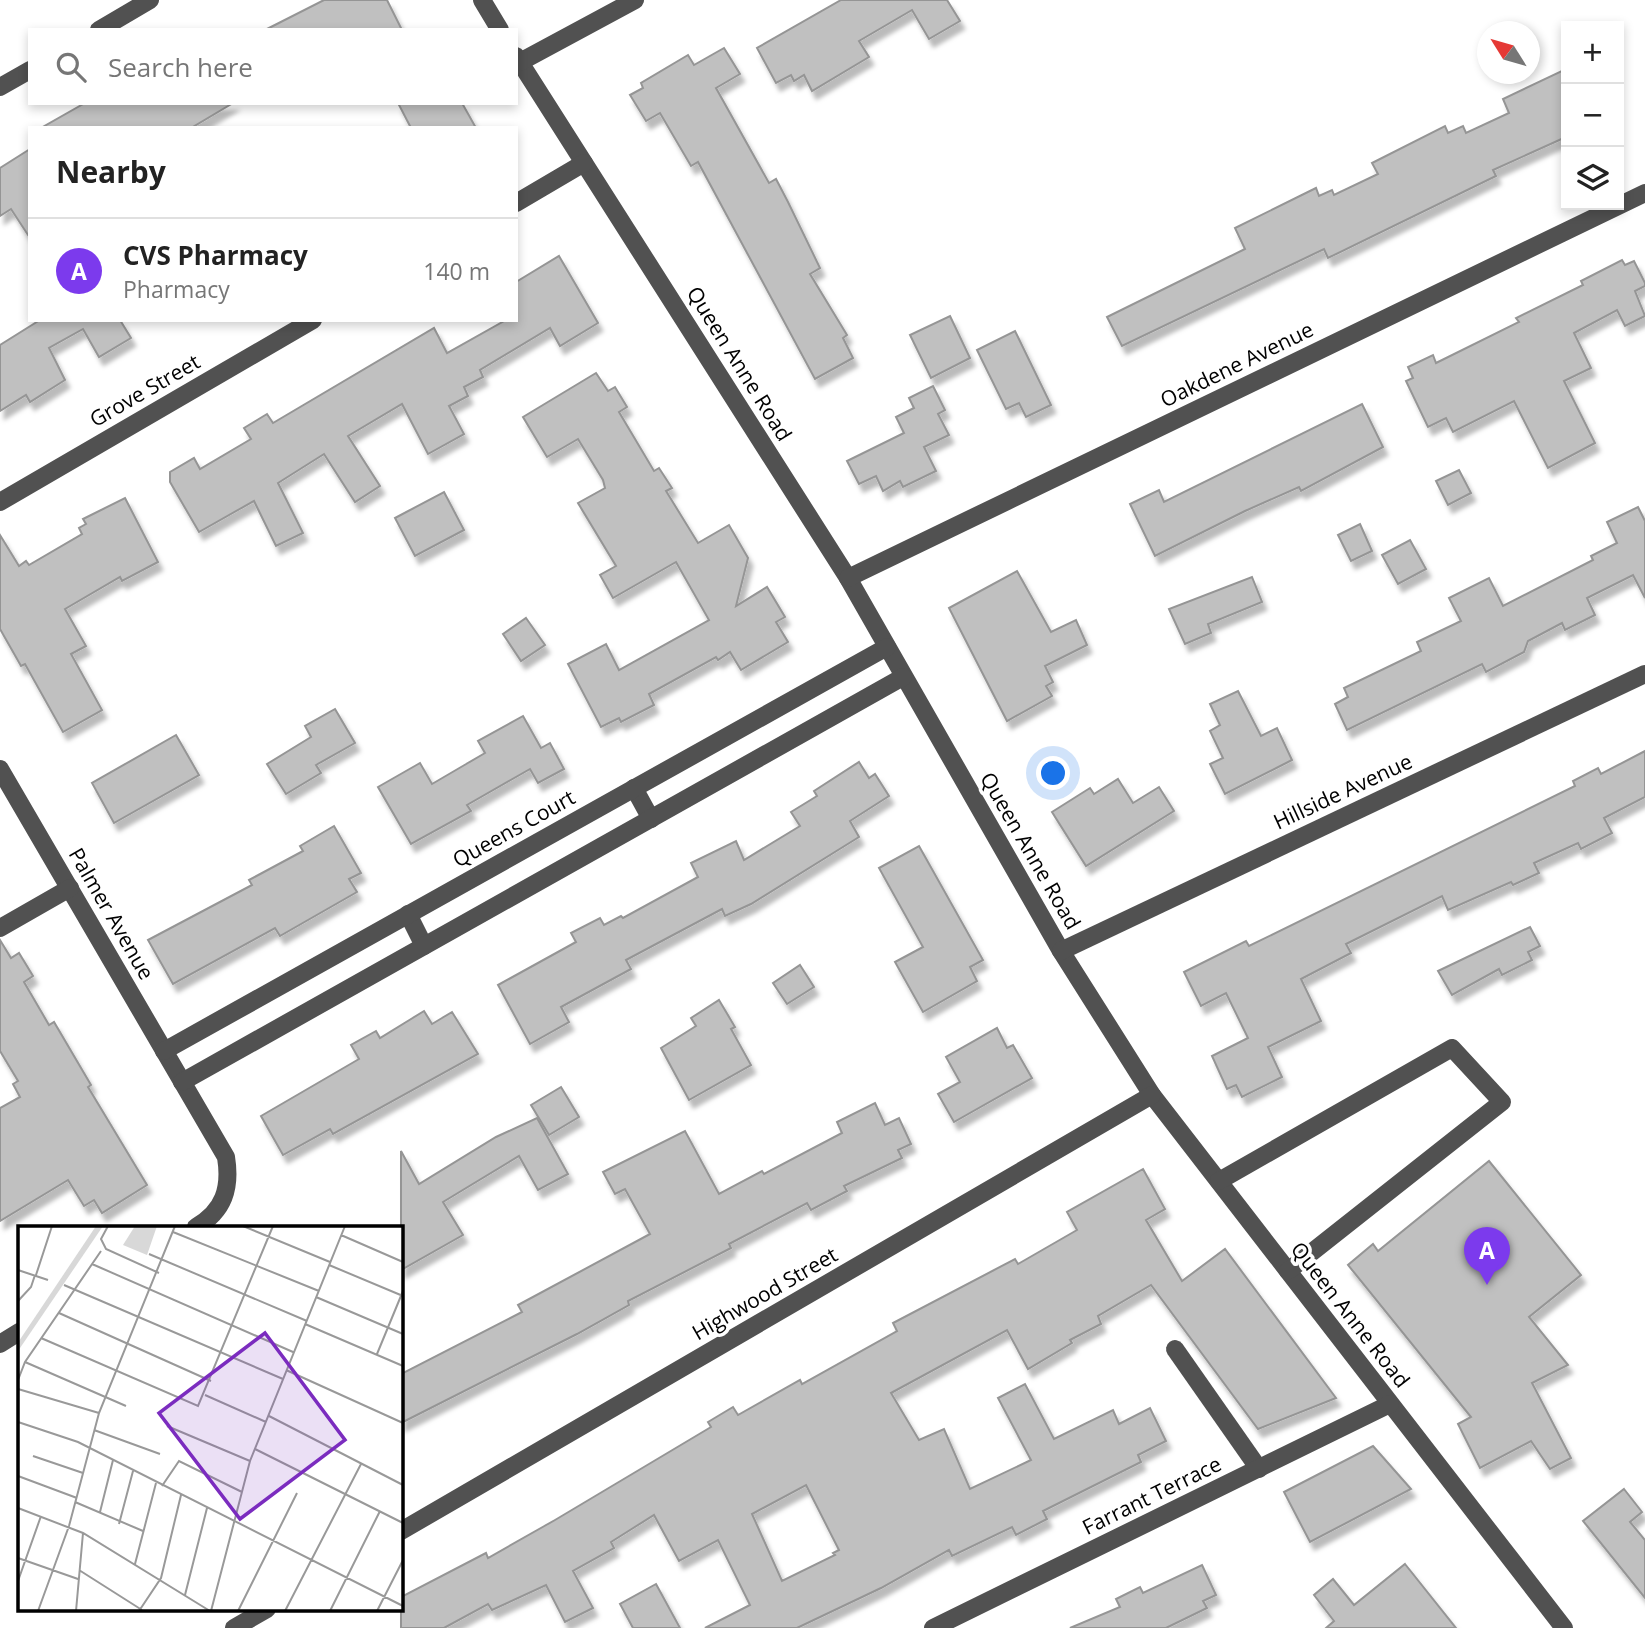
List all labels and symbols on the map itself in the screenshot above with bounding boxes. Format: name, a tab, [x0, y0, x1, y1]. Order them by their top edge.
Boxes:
north arrow	[1477, 21, 1540, 84]
street label: Queen Anne Road	[681, 281, 799, 446]
street label: Oakdene Avenue	[1155, 315, 1318, 413]
street label: Grove Street	[84, 347, 205, 433]
street label: Hillside Avenue	[1269, 747, 1416, 835]
your location	[1036, 756, 1070, 790]
street label: Queen Anne Road	[974, 767, 1087, 934]
street label: Queens Court	[447, 783, 580, 873]
street label: Palmer Avenue	[63, 842, 161, 985]
inset map	[18, 1226, 402, 1610]
pin: A	[1464, 1227, 1510, 1285]
street label: Queen Anne Road	[1285, 1236, 1416, 1393]
street label: Highwood Street	[687, 1240, 842, 1346]
street label: Farrant Terrace	[1077, 1449, 1226, 1541]

